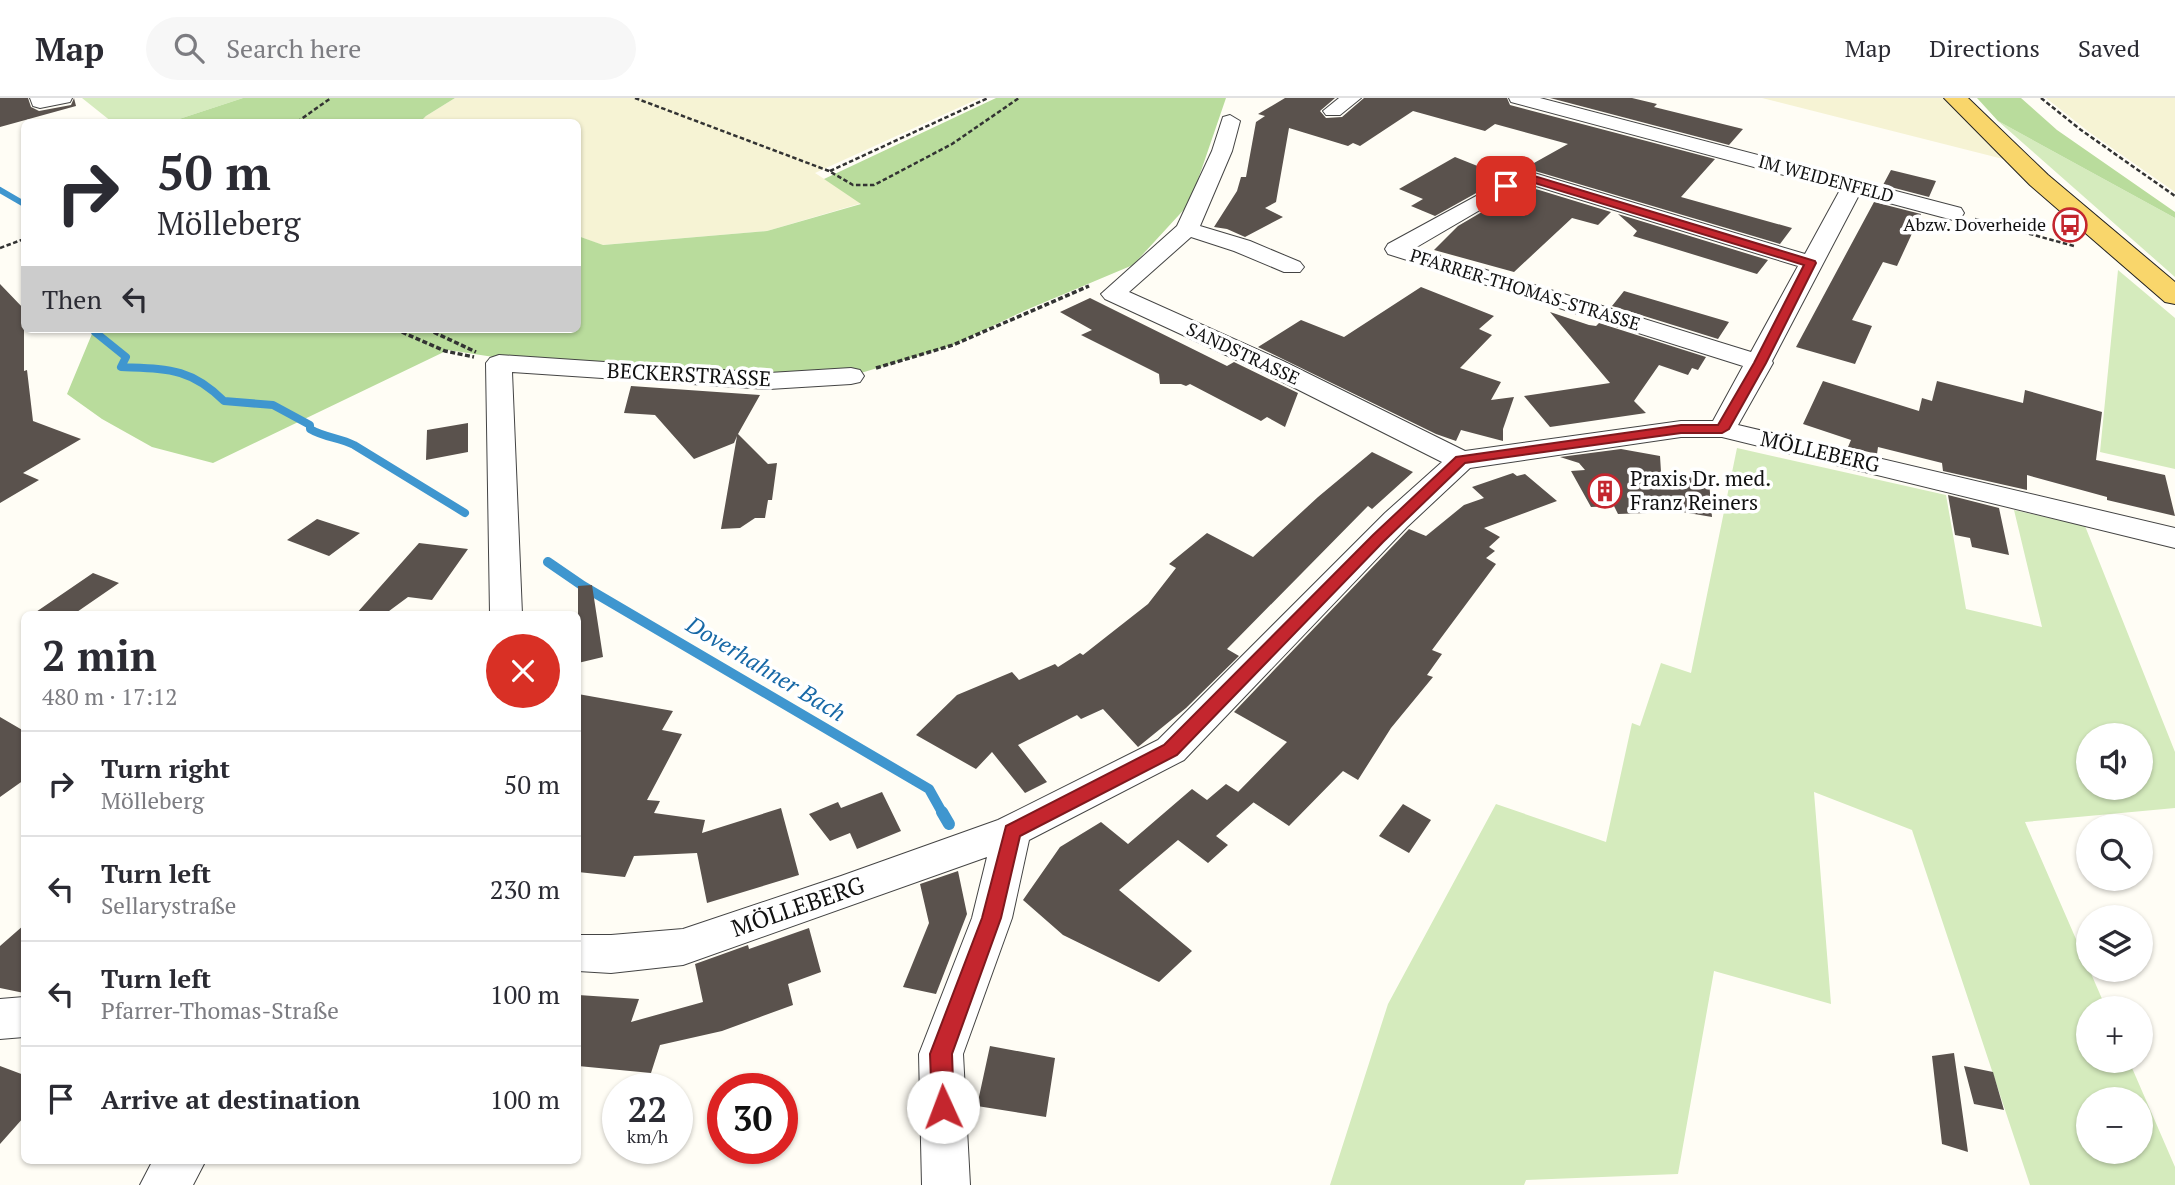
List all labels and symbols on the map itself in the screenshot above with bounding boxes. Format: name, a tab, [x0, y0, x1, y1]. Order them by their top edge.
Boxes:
street label: IM WEIDENFELD	[1756, 148, 1897, 208]
pin	[1476, 156, 1536, 216]
bus stop icon: Abzw. Doverheide	[2051, 206, 2089, 244]
place label: Abzw. Doverheide	[1903, 212, 2046, 236]
street label: PFARRER-THOMAS-STRASSE	[1407, 243, 1643, 336]
street label: SANDSTRASSE	[1183, 316, 1304, 390]
street label: BECKERSTRASSE	[606, 356, 772, 392]
street label: MÖLLEBERG	[1758, 424, 1883, 478]
place label: Praxis Dr. med. Franz Reiners	[1630, 464, 1771, 516]
building icon: Praxis Dr. med. Franz Reiners	[1586, 472, 1624, 510]
water label: Doverhahner Bach	[680, 608, 852, 728]
street label: MÖLLEBERG	[727, 868, 869, 944]
position arrow	[906, 1070, 980, 1144]
speed limit sign: 30	[707, 1073, 798, 1164]

